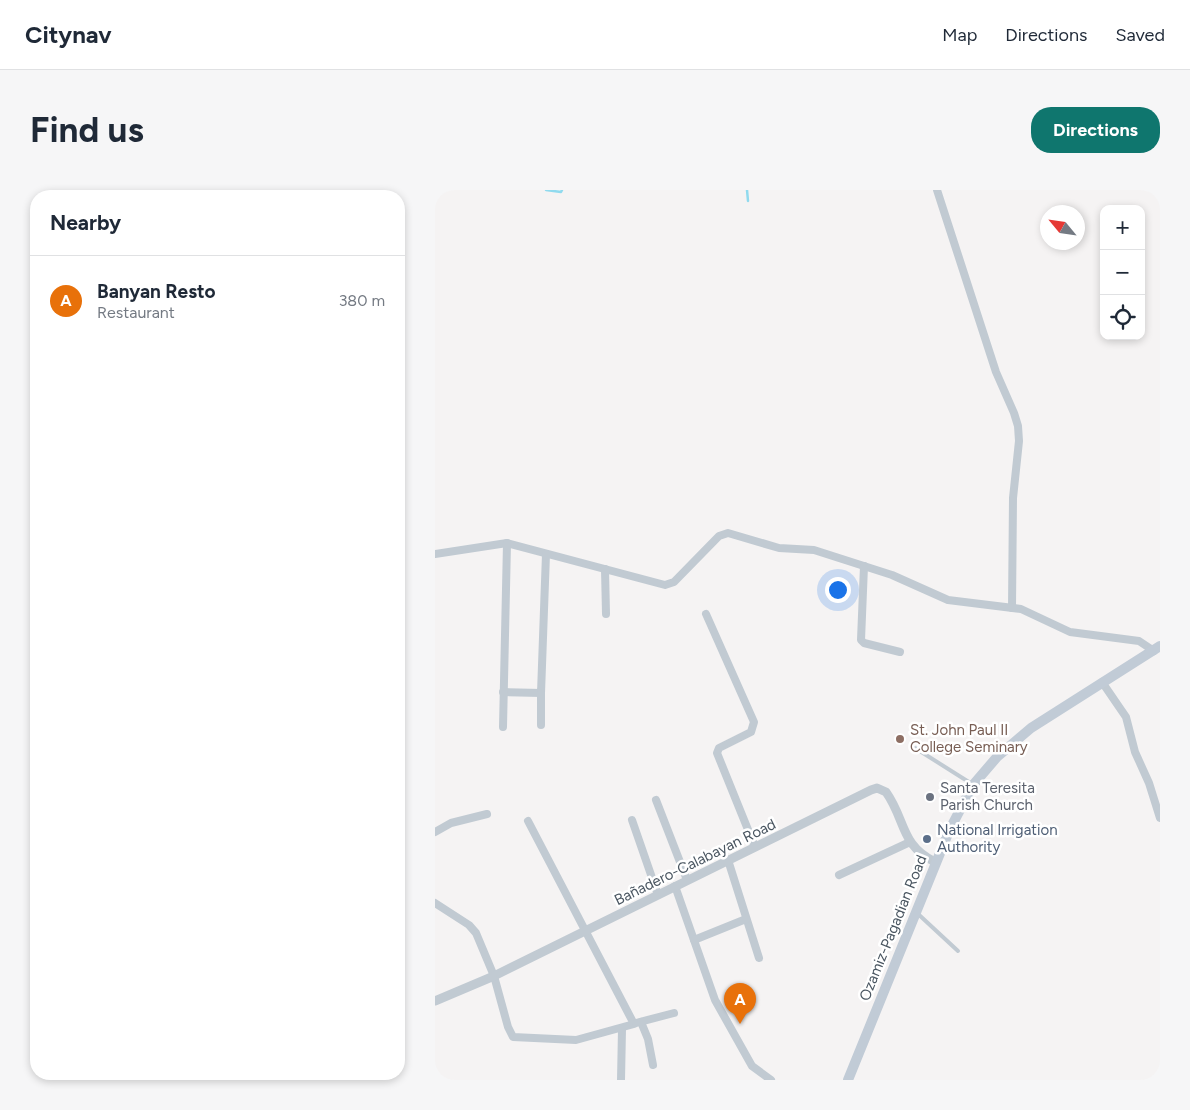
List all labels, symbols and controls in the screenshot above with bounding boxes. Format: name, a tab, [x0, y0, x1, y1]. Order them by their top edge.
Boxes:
text: Citynav	[25, 20, 112, 49]
text: Map	[942, 24, 977, 46]
text: Directions	[1005, 24, 1087, 46]
text: Saved	[1115, 24, 1165, 46]
button: Directions	[1031, 107, 1160, 153]
text: Find us	[30, 109, 144, 151]
north arrow	[1040, 205, 1085, 250]
map controls	[1100, 205, 1145, 340]
button: +	[1100, 205, 1145, 250]
text: Nearby	[50, 210, 121, 235]
button: −	[1100, 250, 1145, 295]
text: Banyan Resto	[97, 280, 216, 303]
text: A	[60, 291, 72, 310]
text: 380 m	[339, 291, 385, 310]
button: locate	[1100, 295, 1145, 340]
text: Restaurant	[97, 303, 175, 322]
your location	[825, 577, 851, 603]
place label: St. John Paul II College Seminary	[910, 721, 1028, 756]
marker: St. John Paul II College Seminary	[894, 733, 906, 745]
place label: Santa Teresita Parish Church	[940, 779, 1035, 814]
marker: Santa Teresita Parish Church	[924, 791, 936, 803]
street label: Bañadero-Calabayan Road	[611, 815, 779, 909]
place label: National Irrigation Authority	[937, 821, 1058, 856]
marker: National Irrigation Authority	[921, 833, 933, 845]
street label: Ozamiz-Pagadian Road	[855, 852, 931, 1004]
pin: A	[724, 983, 756, 1024]

